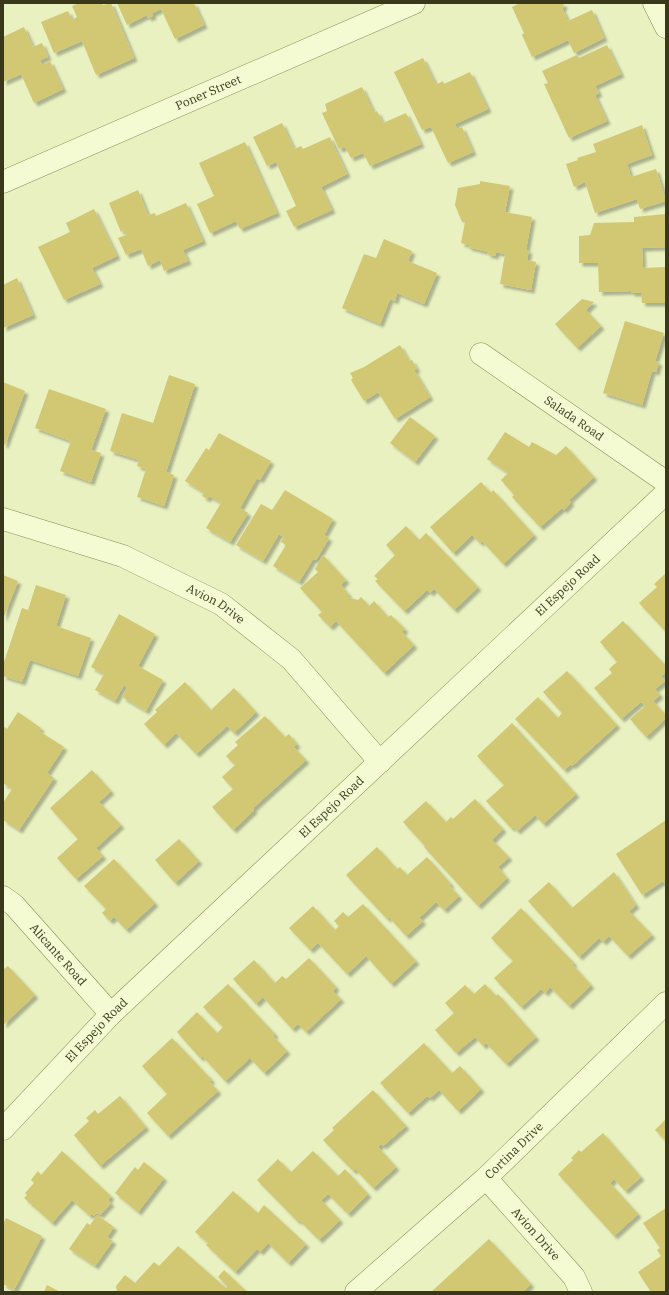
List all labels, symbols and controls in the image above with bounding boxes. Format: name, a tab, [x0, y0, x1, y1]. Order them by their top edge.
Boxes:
street label: Poner Street	[173, 71, 243, 113]
street label: Salada Road	[542, 392, 607, 444]
street label: El Espejo Road	[532, 551, 603, 619]
street label: Avion Drive	[184, 580, 248, 627]
street label: El Espejo Road	[295, 773, 367, 841]
street label: Alicante Road	[27, 920, 90, 988]
street label: El Espejo Road	[62, 995, 130, 1065]
street label: Cortina Drive	[481, 1119, 546, 1182]
street label: Avion Drive	[509, 1204, 564, 1263]

